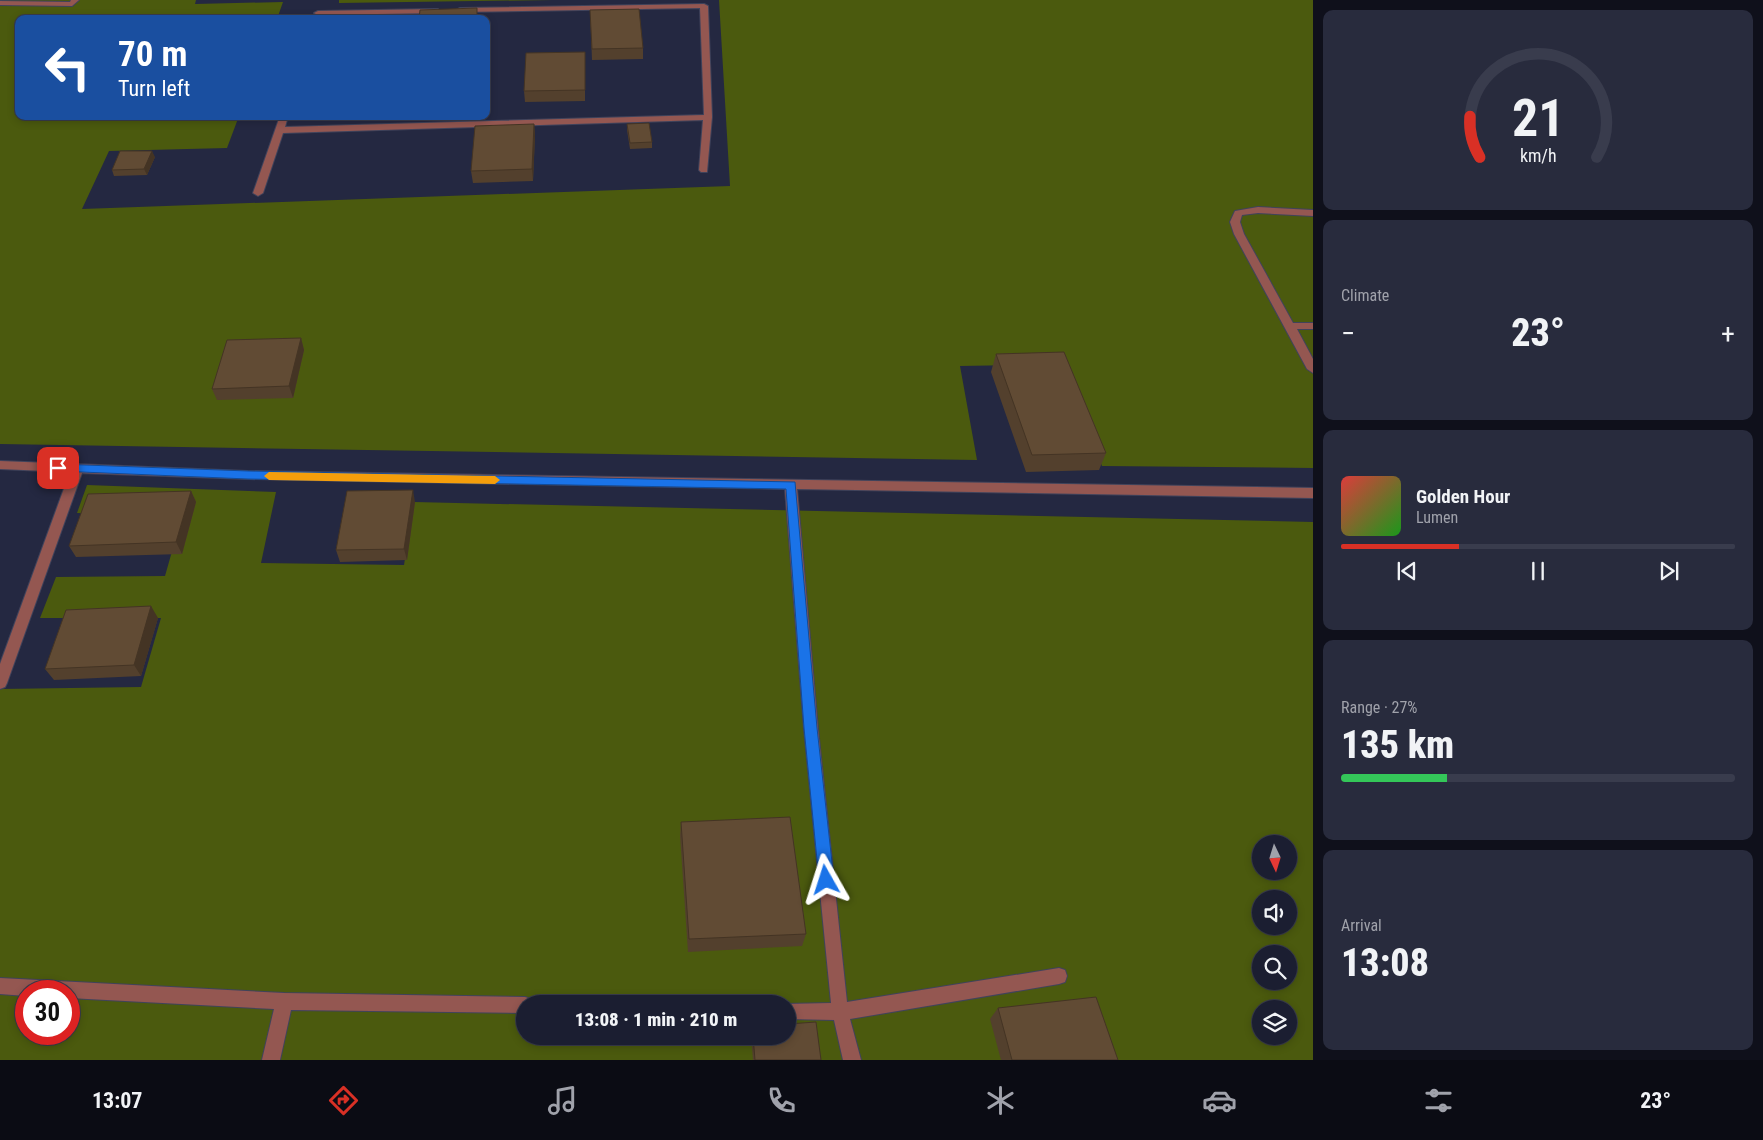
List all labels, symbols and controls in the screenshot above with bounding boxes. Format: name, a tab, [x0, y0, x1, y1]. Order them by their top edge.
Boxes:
text: 70 m	[118, 34, 187, 75]
icon: left	[35, 35, 100, 100]
text: Turn left	[118, 76, 190, 101]
text: 21	[1512, 88, 1564, 149]
text: km/h	[1520, 145, 1556, 166]
text: Climate	[1341, 286, 1389, 305]
text: 23°	[1511, 311, 1565, 355]
text: −	[1341, 317, 1355, 350]
text: +	[1721, 317, 1735, 350]
pin	[37, 447, 79, 489]
icon: arrive	[44, 454, 72, 482]
text: Golden Hour	[1416, 485, 1510, 508]
text: Lumen	[1416, 508, 1458, 527]
icon: previous	[1393, 557, 1421, 585]
icon: pause	[1524, 557, 1552, 585]
icon: next	[1655, 557, 1683, 585]
text: Range · 27%	[1341, 698, 1417, 717]
text: 135 km	[1341, 723, 1454, 767]
north arrow	[1252, 835, 1298, 880]
map controls	[1252, 835, 1297, 1045]
position arrow	[799, 853, 851, 905]
button: sound	[1252, 890, 1297, 935]
text: Arrival	[1341, 916, 1382, 935]
text: 13:08	[1341, 941, 1429, 985]
button: search	[1252, 945, 1297, 990]
speed limit sign: 30	[15, 980, 80, 1045]
button: layers	[1252, 1000, 1297, 1045]
text: 13:08 · 1 min · 210 m	[575, 1008, 737, 1031]
icon: directions	[326, 1083, 361, 1118]
icon: music	[545, 1083, 580, 1118]
icon: phone	[764, 1083, 799, 1118]
icon: climate	[983, 1083, 1018, 1118]
icon: car	[1202, 1083, 1237, 1118]
icon: filters	[1421, 1083, 1456, 1118]
text: 13:07	[92, 1088, 142, 1113]
text: 23°	[1640, 1088, 1671, 1113]

